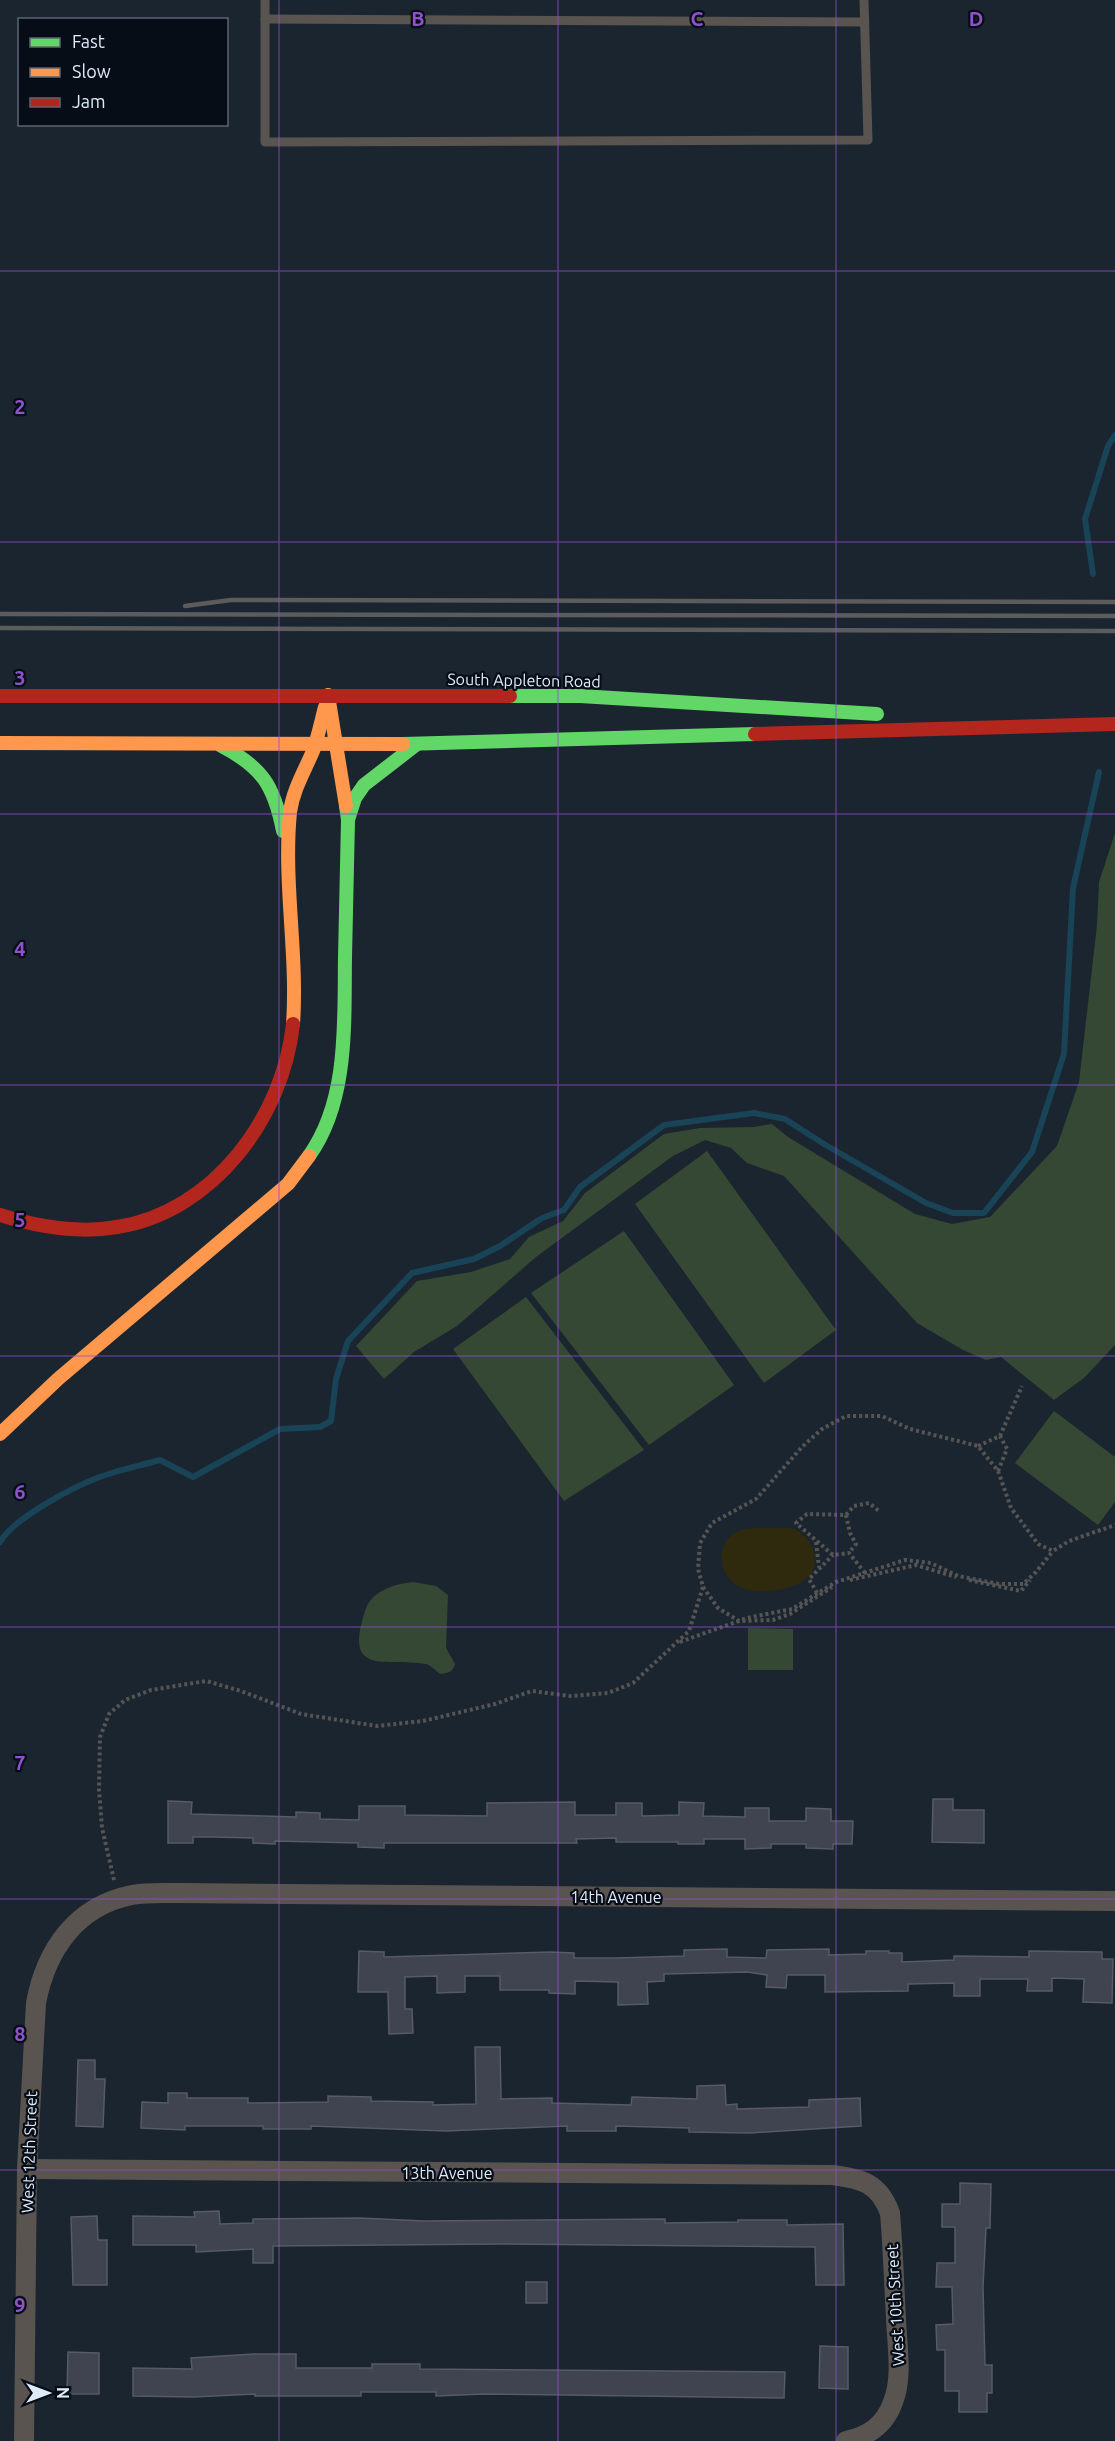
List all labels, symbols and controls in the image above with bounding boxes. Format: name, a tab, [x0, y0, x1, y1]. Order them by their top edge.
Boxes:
text: B	[411, 7, 425, 30]
text: C	[691, 7, 704, 30]
text: D	[969, 7, 983, 30]
legend	[18, 18, 228, 126]
text: Fast	[72, 31, 105, 51]
text: Slow	[72, 61, 111, 81]
text: Jam	[72, 91, 106, 111]
text: 2	[14, 395, 26, 418]
text: 3	[14, 666, 26, 689]
street label: South Appleton Road	[447, 670, 601, 690]
text: 4	[14, 937, 26, 960]
text: 5	[14, 1208, 26, 1231]
text: 6	[14, 1480, 26, 1503]
text: 7	[14, 1751, 26, 1774]
street label: 14th Avenue	[570, 1888, 662, 1906]
text: 8	[14, 2022, 26, 2045]
street label: West 12th Street	[18, 2090, 40, 2213]
street label: 13th Avenue	[401, 2164, 493, 2182]
street label: West 10th Street	[883, 2243, 907, 2366]
text: 9	[14, 2293, 26, 2316]
north arrow	[18, 2363, 78, 2423]
text: N	[54, 2387, 72, 2399]

